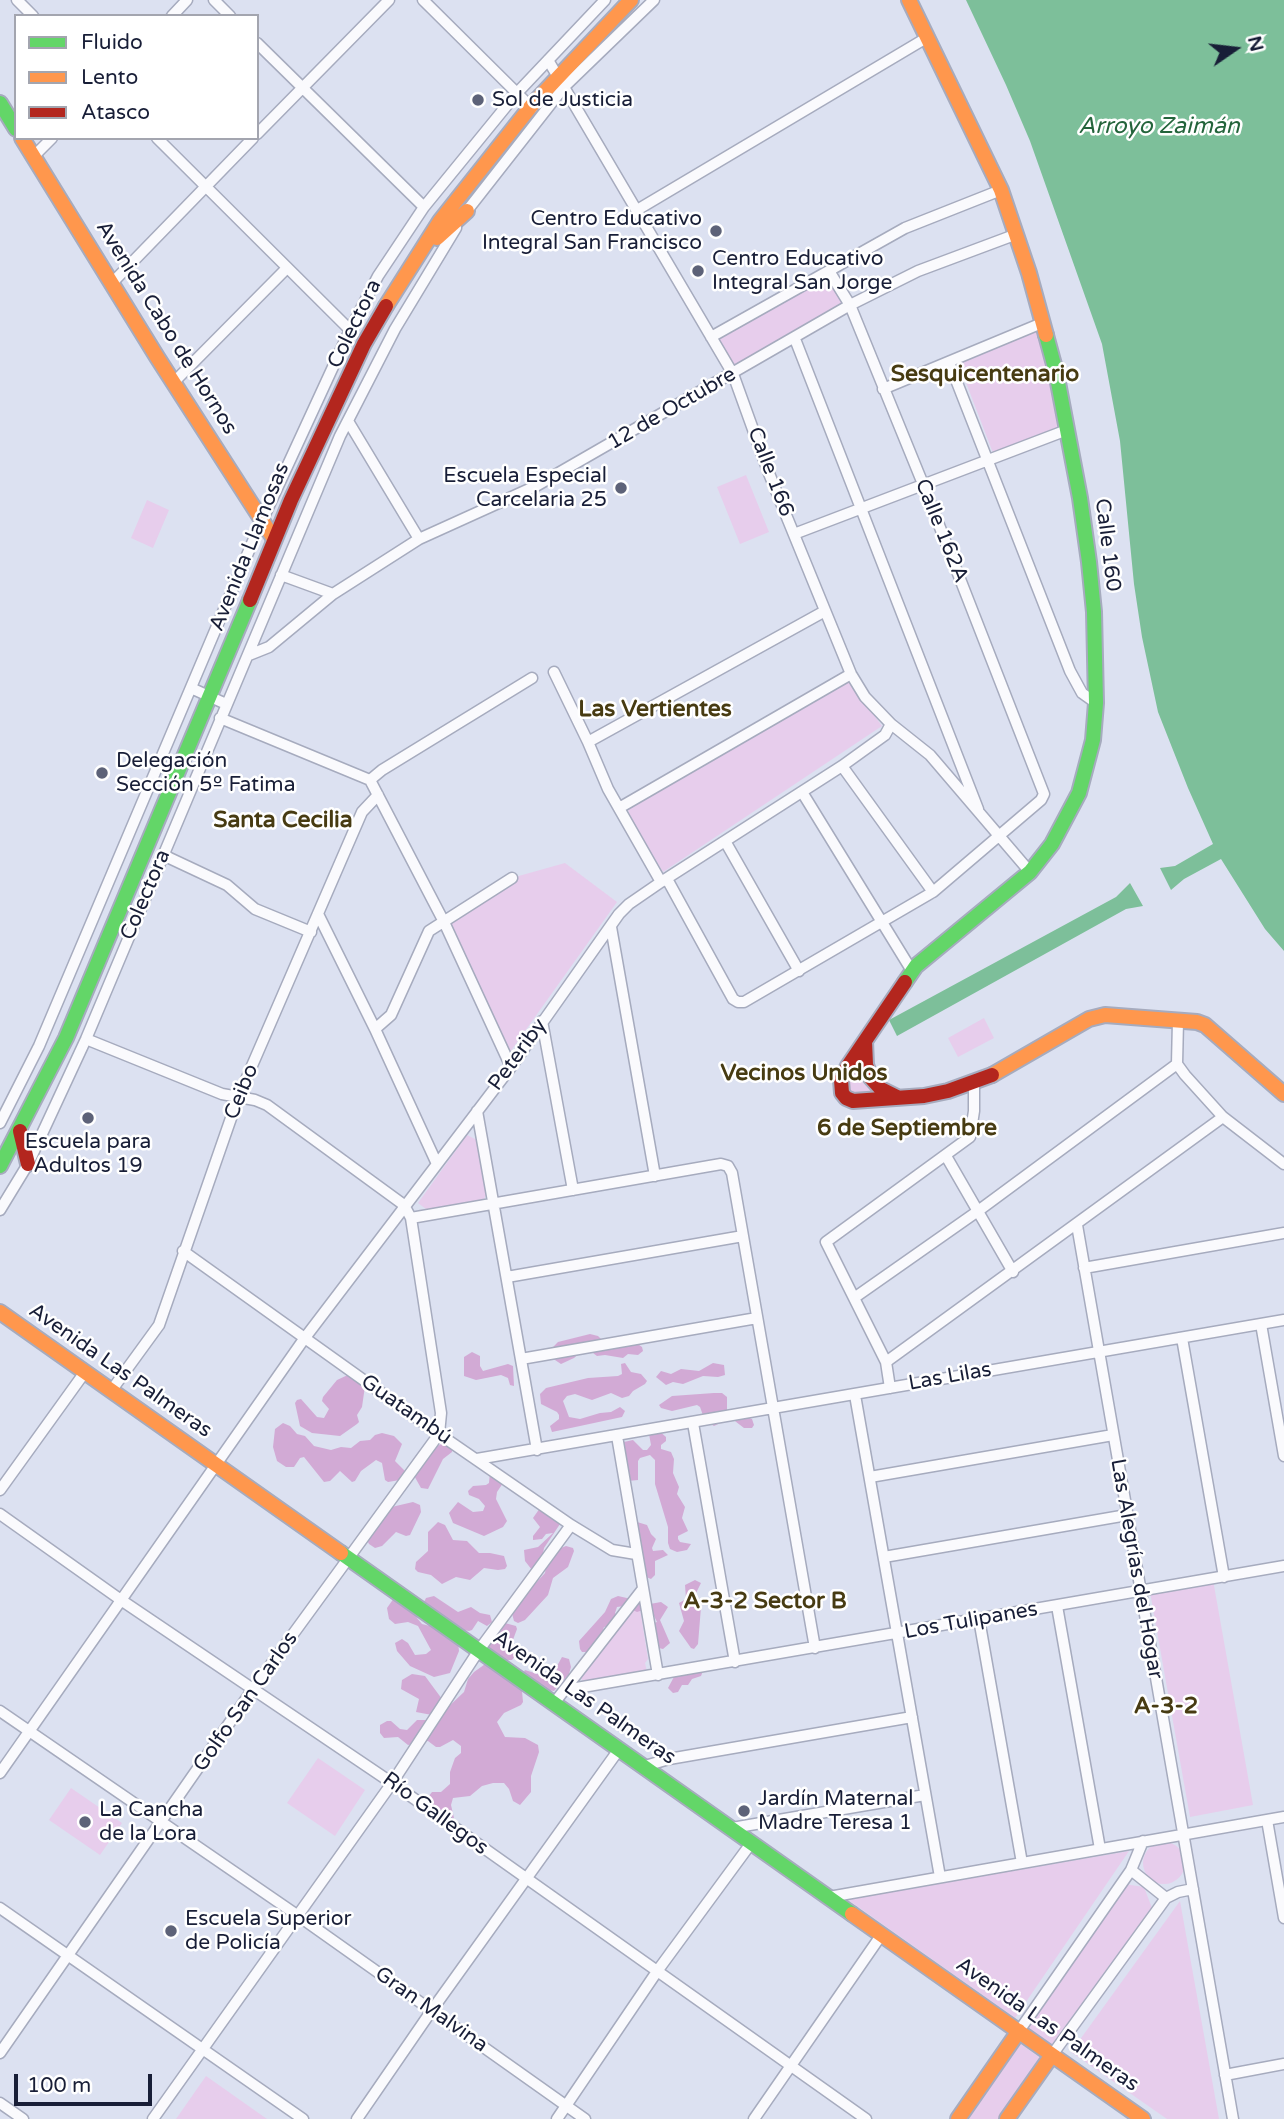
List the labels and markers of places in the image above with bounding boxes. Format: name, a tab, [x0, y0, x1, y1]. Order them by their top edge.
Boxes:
place label: Sol de Justicia	[492, 87, 633, 113]
marker: Sol de Justicia	[470, 92, 486, 108]
place label: Centro Educativo Integral San Francisco	[482, 206, 702, 256]
marker: Centro Educativo Integral San Francisco	[708, 223, 724, 239]
place label: Centro Educativo Integral San Jorge	[712, 246, 892, 296]
marker: Centro Educativo Integral San Jorge	[690, 263, 706, 279]
place label: Escuela Especial Carcelaria 25	[443, 463, 607, 513]
marker: Escuela Especial Carcelaria 25	[613, 480, 629, 496]
place label: Delegación Sección 5º Fatima	[116, 748, 295, 798]
marker: Delegación Sección 5º Fatima	[94, 765, 110, 781]
marker: Escuela para Adultos 19	[80, 1110, 96, 1126]
place label: Escuela para Adultos 19	[25, 1129, 151, 1179]
place label: Jardín Maternal Madre Teresa 1	[758, 1786, 914, 1836]
place label: La Cancha de la Lora	[99, 1797, 203, 1847]
marker: Jardín Maternal Madre Teresa 1	[736, 1803, 752, 1819]
marker: La Cancha de la Lora	[77, 1814, 93, 1830]
place label: Escuela Superior de Policía	[185, 1906, 351, 1956]
marker: Escuela Superior de Policía	[163, 1923, 179, 1939]

